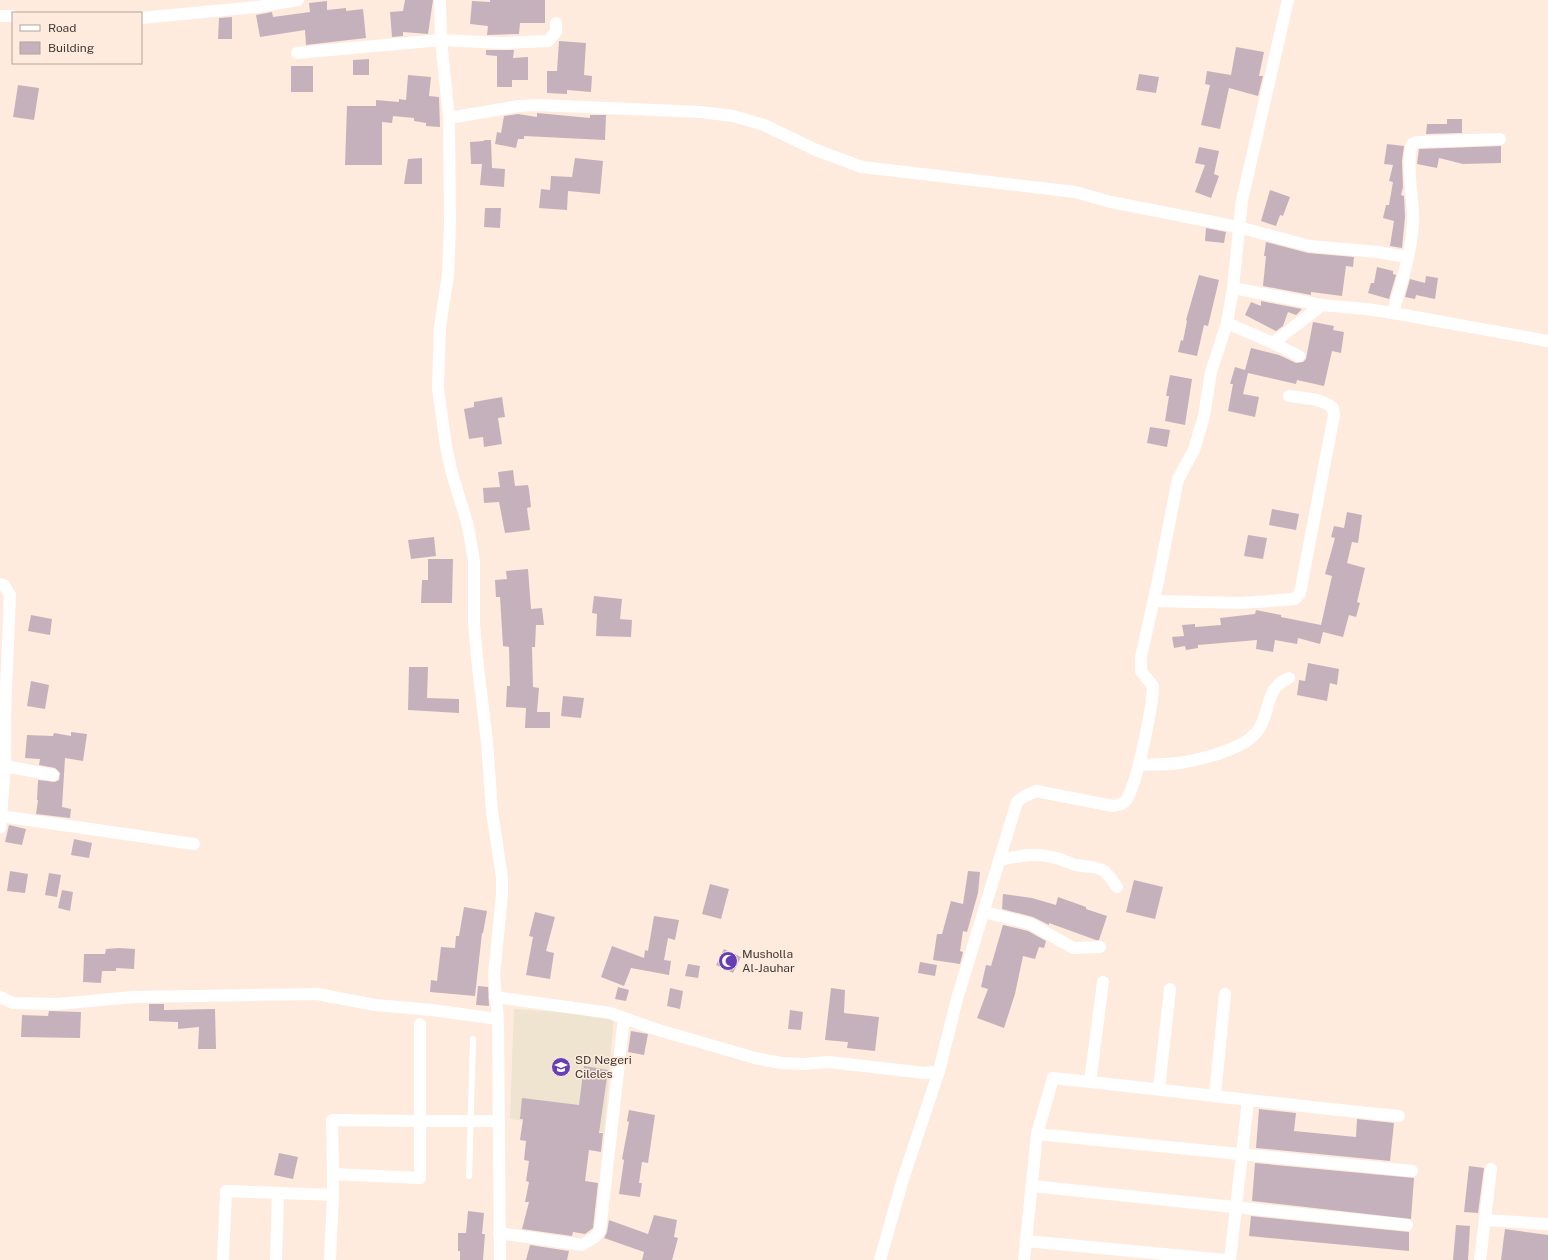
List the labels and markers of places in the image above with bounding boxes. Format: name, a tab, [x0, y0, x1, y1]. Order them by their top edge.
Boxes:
place label: Musholla Al-Jauhar	[742, 947, 795, 975]
mosque icon: Musholla Al-Jauhar	[717, 950, 739, 972]
place label: SD Negeri Cileles	[575, 1053, 632, 1081]
school or university icon: SD Negeri Cileles	[550, 1056, 572, 1078]

